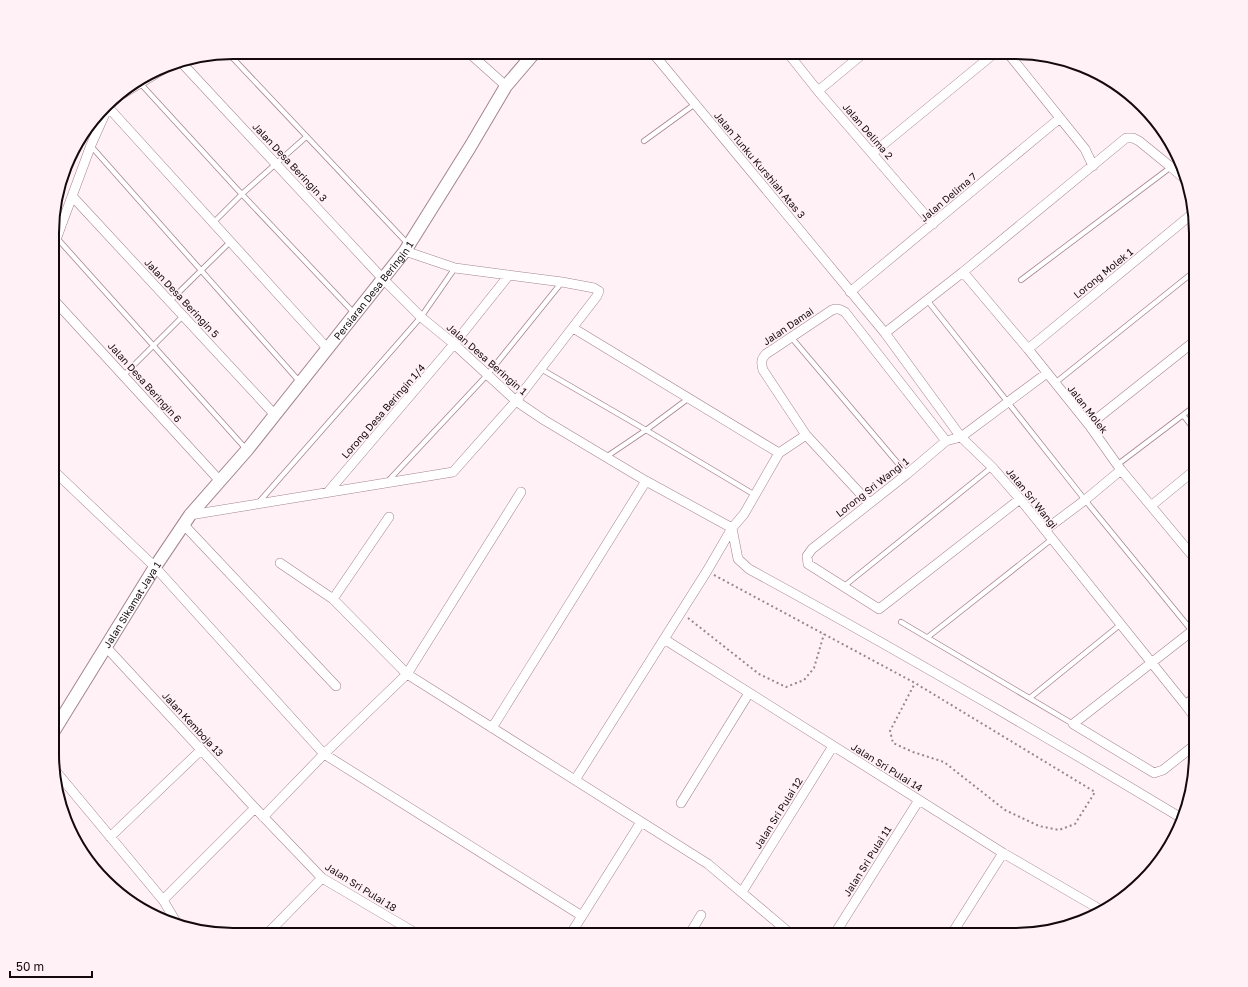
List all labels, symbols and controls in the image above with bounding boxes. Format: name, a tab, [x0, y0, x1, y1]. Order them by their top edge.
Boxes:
street label: Jalan Delima 2	[840, 101, 896, 162]
street label: Jalan Tunku Kurshiah Atas 3	[712, 109, 808, 221]
street label: Jalan Desa Beringin 3	[250, 120, 330, 204]
street label: Jalan Delima 7	[917, 170, 979, 224]
street label: Persiaran Desa Beringin 1	[331, 239, 416, 342]
street label: Lorong Molek 1	[1071, 245, 1135, 301]
street label: Jalan Desa Beringin 5	[142, 256, 222, 340]
street label: Jalan Damai	[760, 305, 816, 347]
street label: Jalan Desa Beringin 1	[444, 321, 530, 397]
street label: Jalan Desa Beringin 6	[106, 339, 184, 425]
street label: Lorong Desa Beringin 1/4	[339, 361, 427, 461]
street label: Jalan Molek	[1065, 383, 1111, 436]
street label: Lorong Sri Wangi 1	[833, 455, 911, 519]
street label: Jalan Sri Wangi	[1004, 465, 1060, 531]
street label: Jalan Sikamat Jaya 1	[101, 559, 163, 650]
street label: Jalan Kemboja 13	[160, 689, 226, 759]
street label: Jalan Sri Pulai 14	[849, 740, 925, 794]
street label: Jalan Sri Pulai 12	[751, 775, 805, 851]
street label: Jalan Sri Pulai 11	[841, 824, 893, 898]
street label: Jalan Sri Pulai 18	[323, 860, 399, 914]
scale bar	[10, 953, 92, 979]
text: 50 m	[16, 959, 44, 974]

